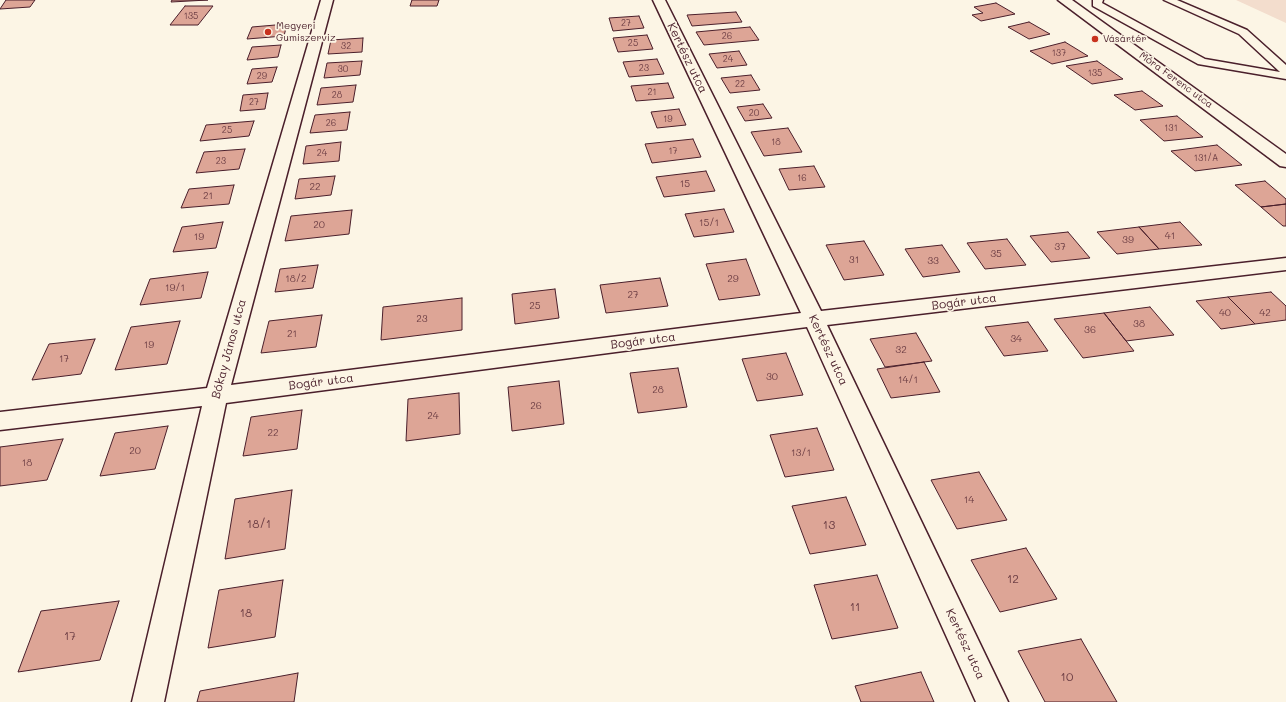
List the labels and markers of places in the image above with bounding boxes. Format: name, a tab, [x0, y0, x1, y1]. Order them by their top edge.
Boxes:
place label: Megyeri Gumiszerviz	[276, 20, 335, 44]
marker: Megyeri Gumiszerviz	[263, 27, 273, 37]
place label: Vásártér	[1103, 33, 1147, 45]
marker: Vásártér	[1090, 34, 1100, 44]

